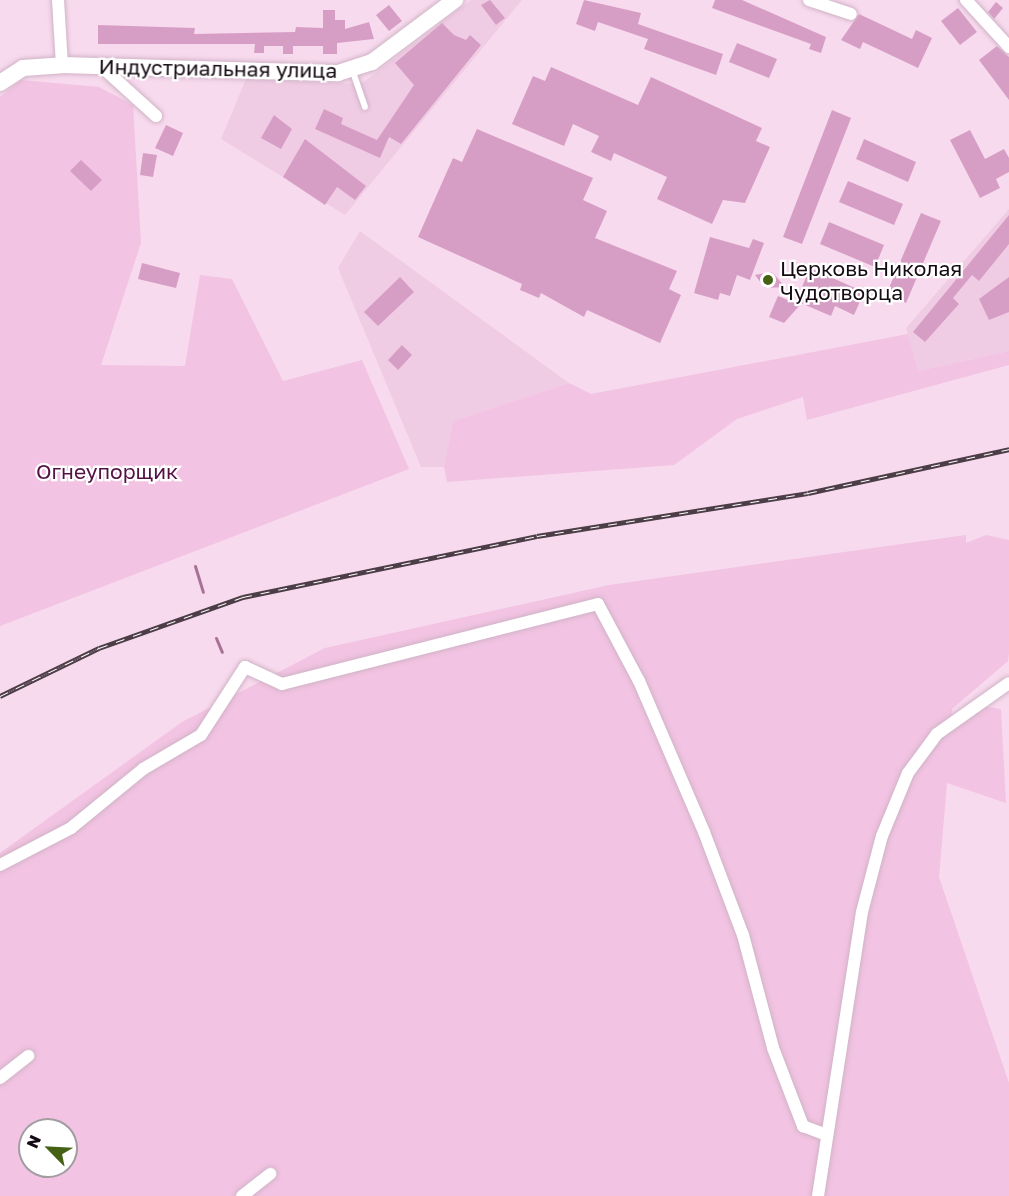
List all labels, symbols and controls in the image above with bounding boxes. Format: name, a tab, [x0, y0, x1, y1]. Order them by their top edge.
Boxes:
street label: Индустриальная улица	[98, 53, 338, 83]
place label: Церковь Николая Чудотворца	[780, 255, 962, 305]
marker: Церковь Николая Чудотворца	[761, 273, 775, 287]
park label: Огнеупорщик	[36, 458, 178, 484]
north arrow	[18, 1118, 78, 1178]
text: N	[22, 1132, 45, 1151]

